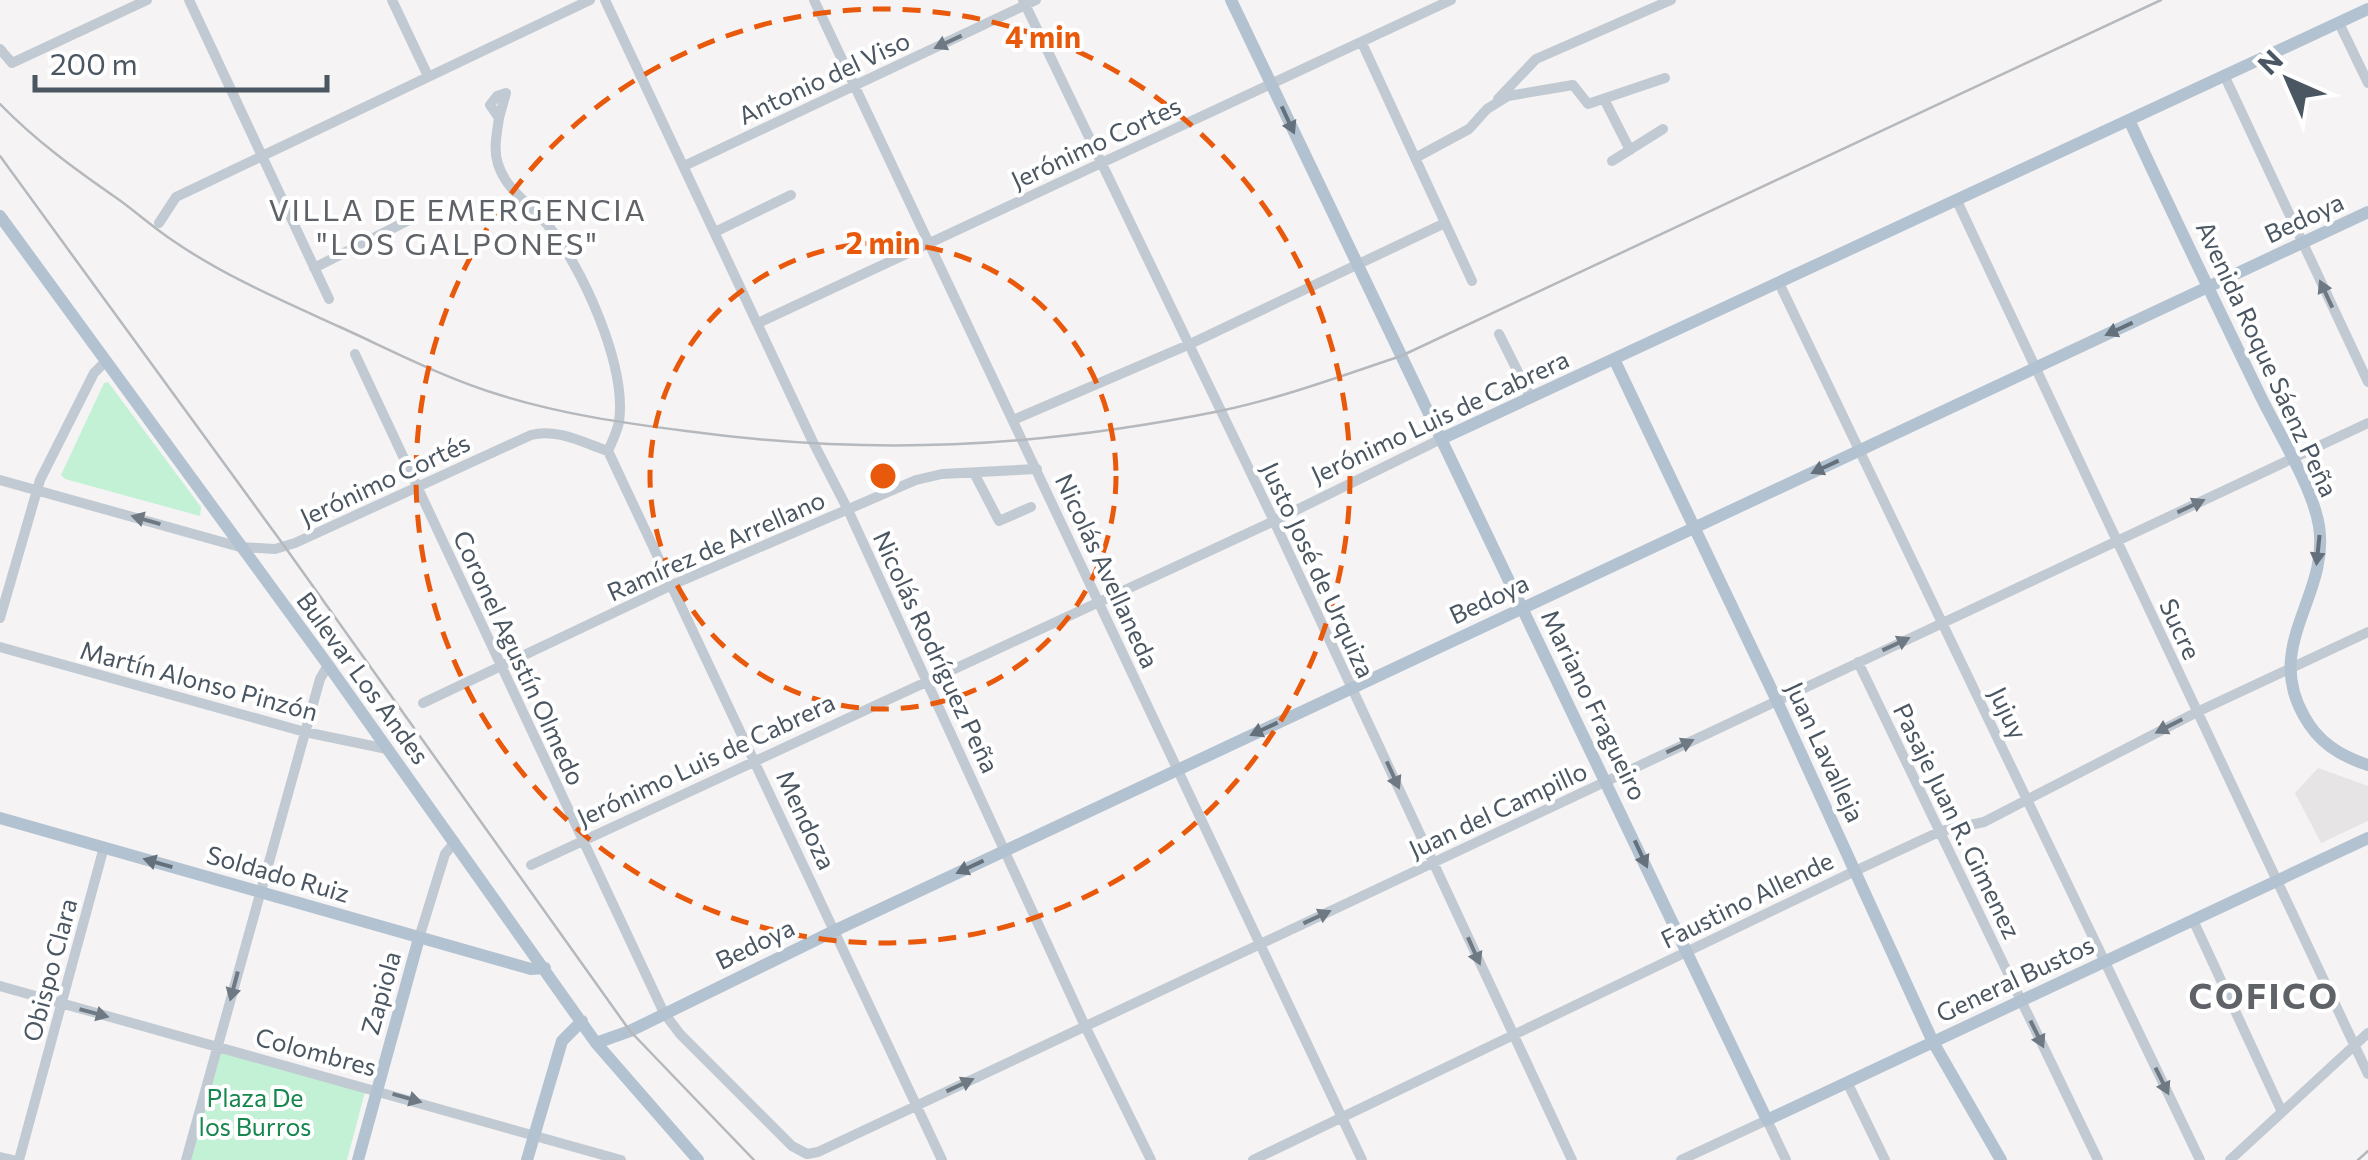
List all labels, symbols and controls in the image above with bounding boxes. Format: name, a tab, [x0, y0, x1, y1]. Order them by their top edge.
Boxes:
text: 4 min	[1005, 17, 1081, 54]
street label: Antonio del Viso	[733, 24, 914, 130]
scale bar	[35, 30, 328, 92]
north arrow	[2238, 30, 2338, 130]
one-way arrow	[933, 33, 962, 50]
text: N	[2250, 42, 2289, 81]
text: 200 m	[50, 44, 138, 81]
street label: Jerónimo Cortes	[1006, 90, 1185, 195]
one-way arrow	[1280, 105, 1297, 134]
street label: Bedoya	[2259, 186, 2348, 248]
district label: VILLA DE EMERGENCIA "LOS GALPONES"	[269, 190, 647, 261]
street label: Avenida Roque Sáenz Peña	[2191, 216, 2345, 501]
text: 2 min	[846, 223, 920, 260]
one-way arrow	[2318, 279, 2335, 308]
one-way arrow	[2104, 321, 2134, 337]
street label: Jerónimo Luis de Cabrera	[1306, 343, 1573, 489]
street label: Jerónimo Cortés	[295, 427, 474, 532]
street label: Justo José de Urquiza	[1256, 457, 1382, 682]
centre of rings	[865, 458, 901, 494]
one-way arrow	[1810, 458, 1839, 475]
street label: Nicolás Avellaneda	[1050, 469, 1166, 672]
street label: Ramírez de Arrellano	[602, 484, 829, 607]
one-way arrow	[2176, 498, 2205, 514]
one-way arrow	[130, 512, 161, 528]
street label: Coronel Agustín Olmedo	[448, 525, 592, 790]
street label: Nicolás Rodríguez Peña	[868, 526, 1006, 777]
one-way arrow	[2309, 535, 2325, 567]
street label: Bedoya	[1444, 567, 1533, 629]
street label: Bulevar Los Andes	[291, 585, 436, 769]
street label: Sucre	[2154, 593, 2208, 664]
street label: Mariano Fragueiro	[1536, 604, 1654, 805]
street label: Martín Alonso Pinzón	[77, 634, 321, 726]
one-way arrow	[1882, 636, 1911, 653]
street label: Juan Lavalleja	[1780, 677, 1872, 827]
street label: Jujuy	[1983, 681, 2034, 744]
street label: Jerónimo Luis de Cabrera	[572, 686, 839, 832]
street label: Pasaje Juan R. Gimenez	[1888, 698, 2028, 943]
one-way arrow	[2154, 717, 2183, 734]
one-way arrow	[1249, 721, 1278, 738]
one-way arrow	[1666, 738, 1695, 755]
street label: Juan del Campillo	[1404, 755, 1591, 863]
one-way arrow	[1384, 761, 1401, 790]
street label: Mendoza	[771, 765, 843, 874]
street label: Soldado Ruiz	[203, 838, 353, 908]
one-way arrow	[1632, 840, 1649, 869]
street label: Faustino Allende	[1655, 844, 1838, 954]
one-way arrow	[142, 855, 172, 870]
one-way arrow	[955, 859, 984, 876]
street label: Obispo Clara	[16, 895, 83, 1045]
one-way arrow	[1303, 908, 1332, 925]
street label: Bedoya	[710, 911, 799, 975]
street label: General Bustos	[1931, 928, 2098, 1028]
one-way arrow	[1466, 936, 1482, 966]
street label: Zapiola	[354, 948, 406, 1038]
one-way arrow	[226, 972, 241, 1002]
district label: COFICO	[2188, 973, 2340, 1016]
one-way arrow	[79, 1006, 110, 1021]
street label: Colombres	[252, 1020, 380, 1082]
one-way arrow	[2028, 1020, 2045, 1049]
one-way arrow	[2154, 1067, 2171, 1096]
one-way arrow	[945, 1077, 974, 1094]
park label: Plaza De los Burros	[199, 1082, 311, 1141]
one-way arrow	[393, 1091, 423, 1106]

